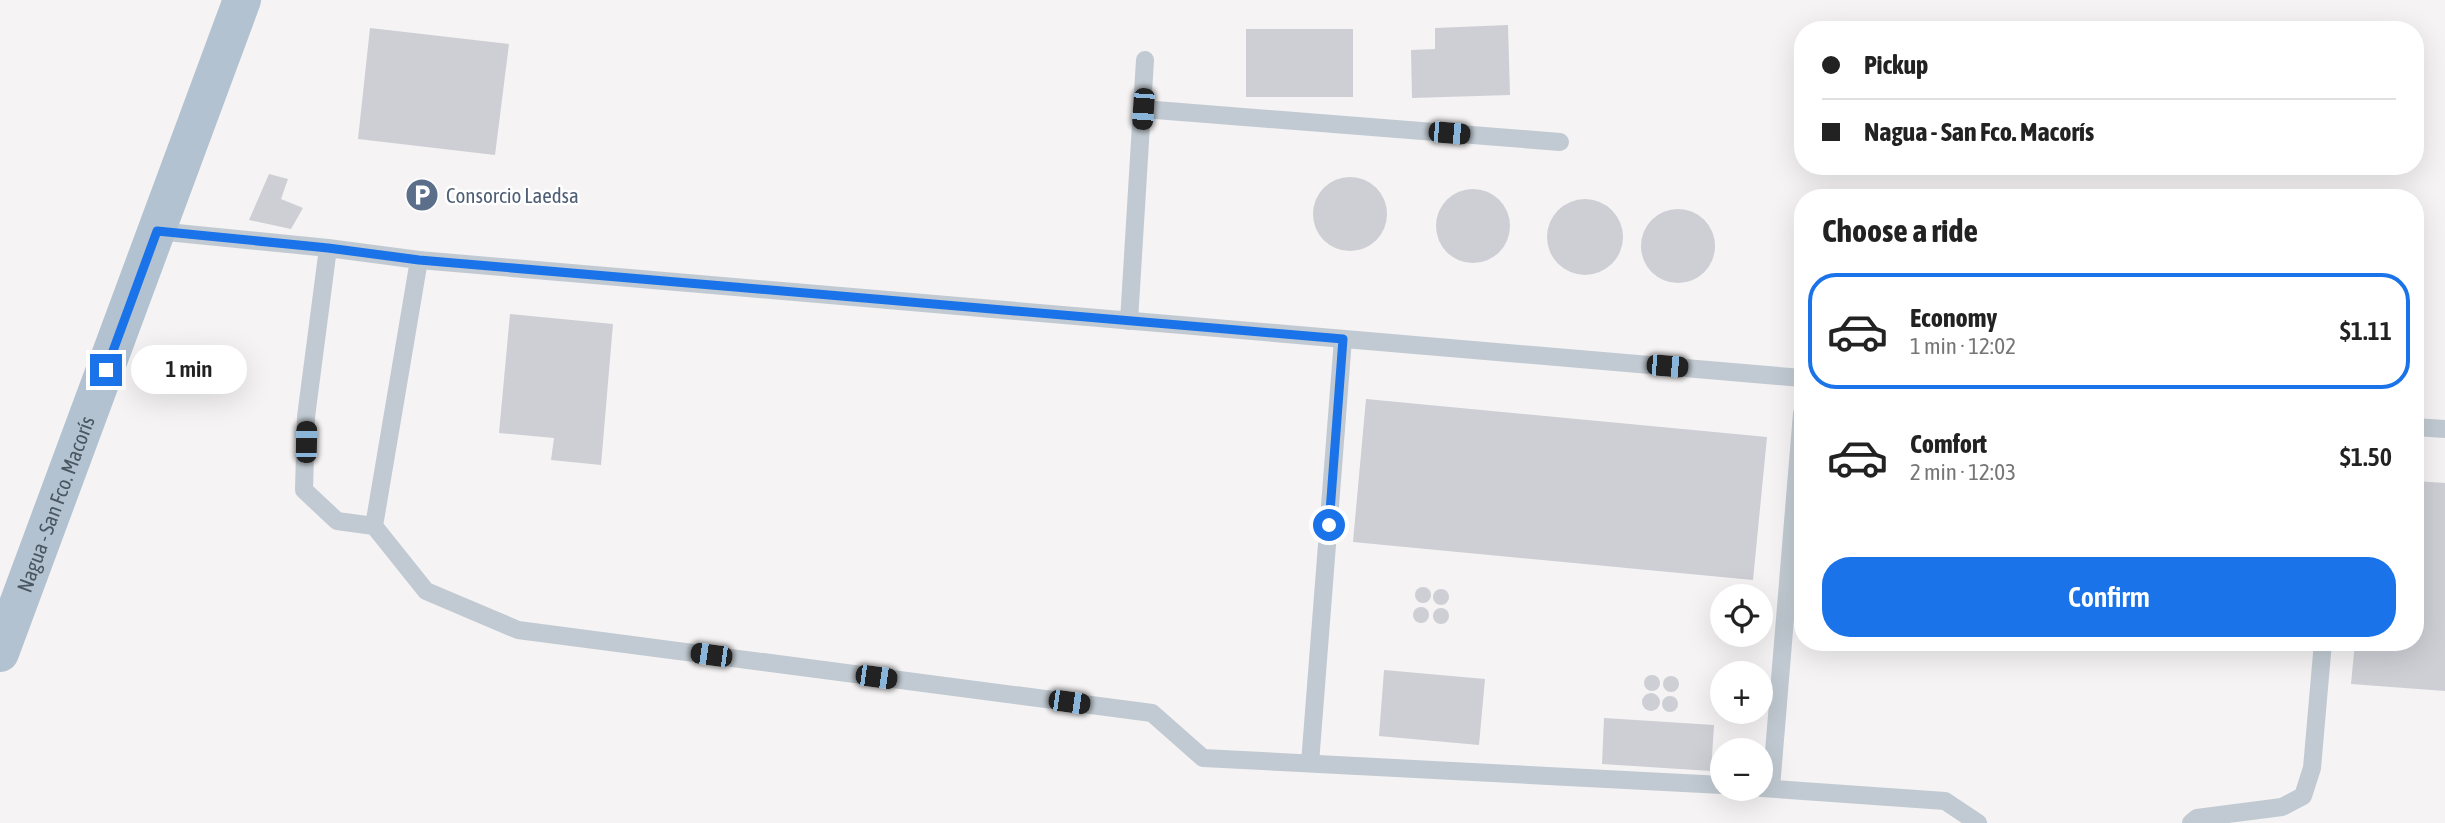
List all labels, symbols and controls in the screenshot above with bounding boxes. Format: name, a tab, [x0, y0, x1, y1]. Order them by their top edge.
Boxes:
text: Pickup	[1864, 50, 1928, 80]
car	[1132, 87, 1155, 131]
text: Nagua - San Fco. Macorís	[1864, 117, 2094, 147]
car	[1428, 121, 1471, 145]
parking icon: Consorcio Laedsa	[403, 176, 441, 214]
place label: Consorcio Laedsa	[446, 183, 579, 207]
text: Choose a ride	[1822, 212, 1978, 249]
icon: car	[1826, 300, 1889, 363]
text: Economy	[1910, 303, 1997, 333]
text: $1.11	[2340, 316, 2392, 346]
text: 1 min · 12:02	[1910, 333, 2016, 359]
callout: 1 min	[130, 346, 246, 394]
route end	[90, 354, 122, 386]
car	[1646, 354, 1689, 378]
text: 1 min	[166, 356, 212, 382]
street label: Nagua - San Fco. Macorís	[12, 412, 99, 595]
car	[296, 421, 317, 463]
icon: car	[1826, 426, 1889, 489]
text: Comfort	[1910, 429, 1987, 459]
text: $1.50	[2340, 442, 2392, 472]
text: 2 min · 12:03	[1910, 459, 2016, 485]
route start	[1313, 509, 1345, 541]
button: Confirm	[1822, 557, 2396, 637]
map controls	[1710, 584, 1773, 801]
button: locate	[1710, 584, 1773, 647]
car	[689, 642, 734, 668]
button: +	[1710, 661, 1773, 724]
car	[854, 664, 899, 690]
car	[1047, 689, 1092, 715]
button: −	[1710, 738, 1773, 801]

